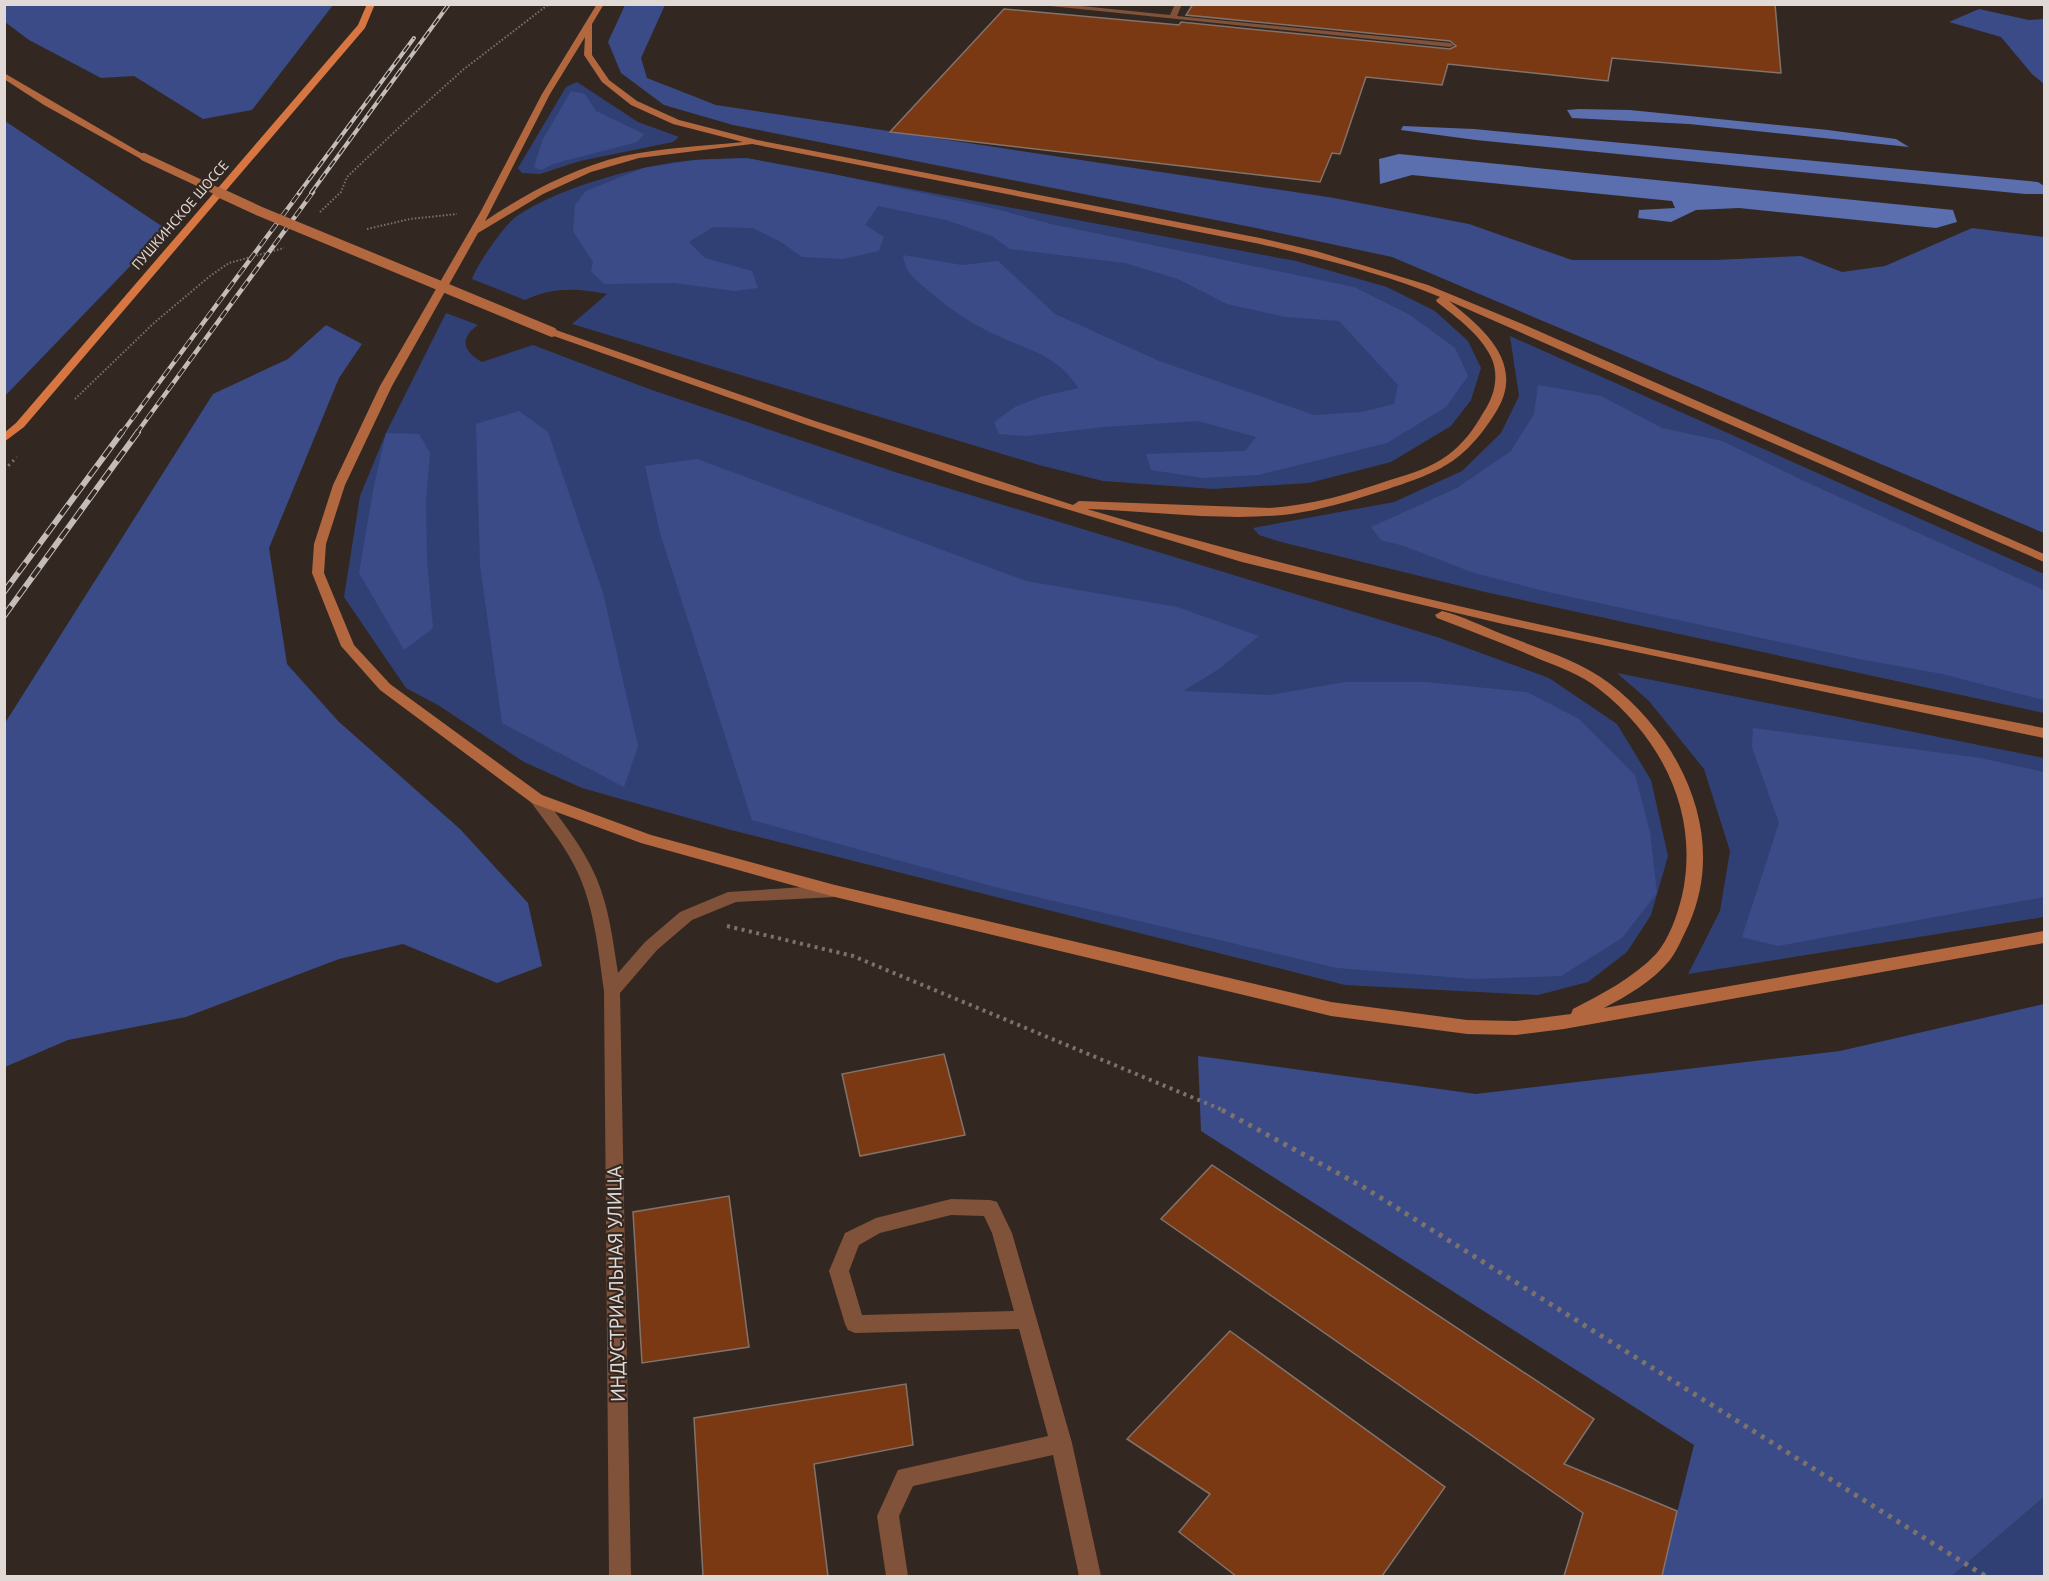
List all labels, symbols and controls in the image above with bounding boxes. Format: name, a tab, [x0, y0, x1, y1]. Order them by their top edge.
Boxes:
street label: ПУШКИНСКОЕ ШОССЕ	[128, 157, 232, 273]
street label: ИНДУСТРИАЛЬНАЯ УЛИЦА	[601, 1166, 631, 1402]

